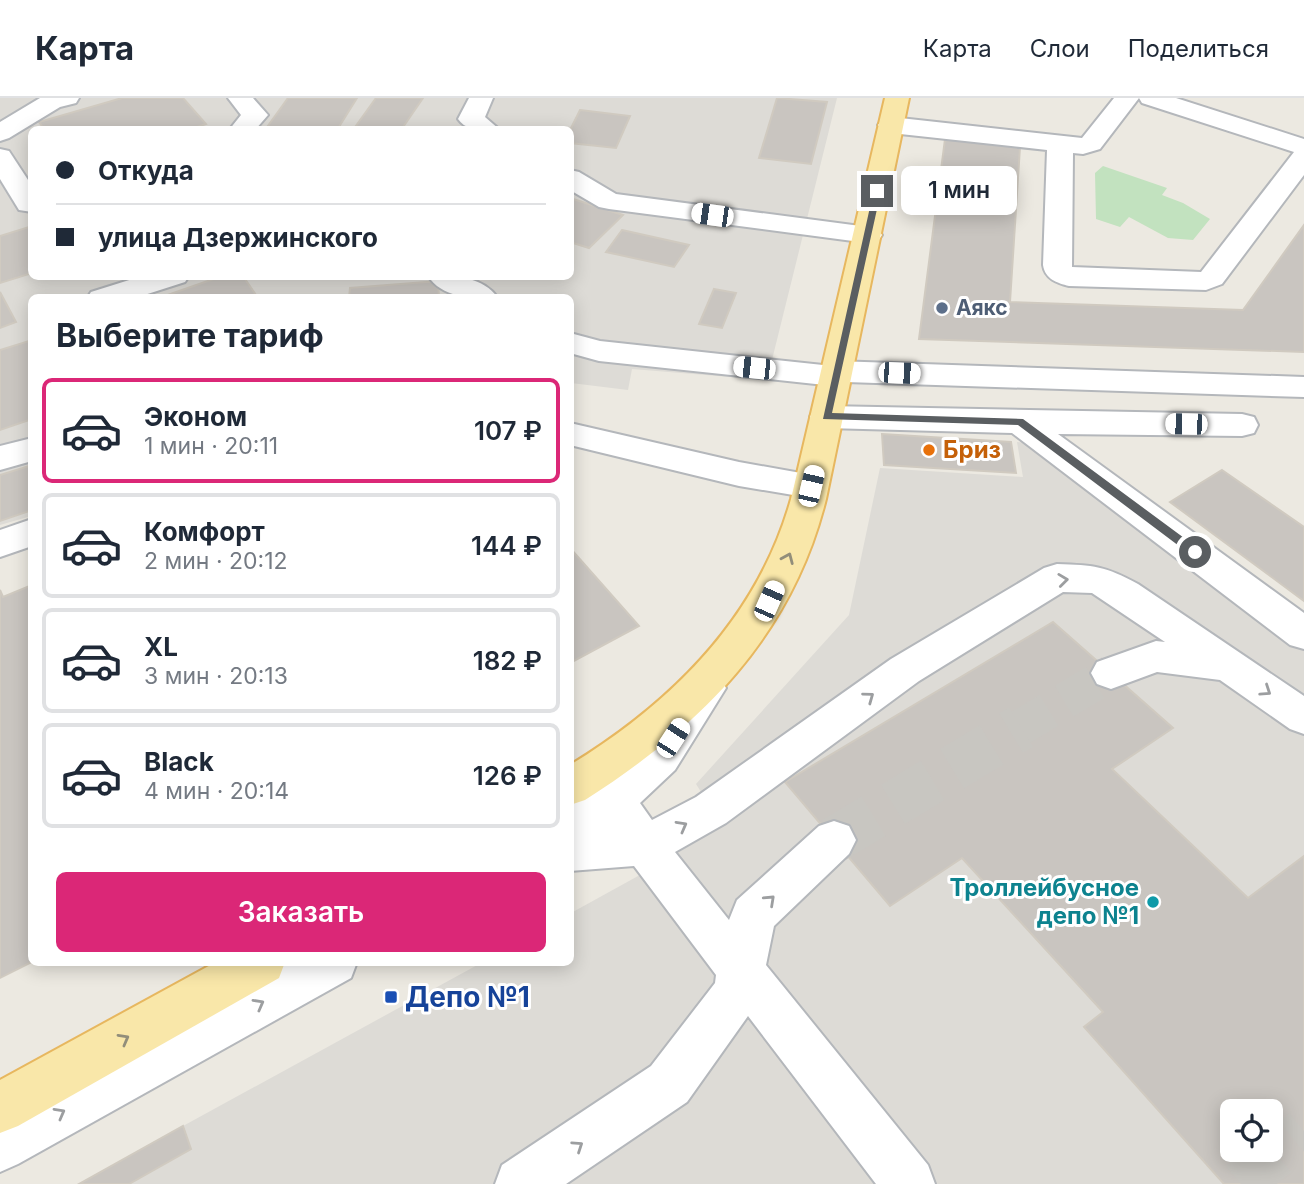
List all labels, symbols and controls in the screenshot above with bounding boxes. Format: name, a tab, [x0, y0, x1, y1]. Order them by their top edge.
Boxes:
text: Карта	[35, 28, 134, 68]
text: Карта	[923, 34, 992, 63]
text: Слои	[1030, 34, 1090, 63]
text: Поделиться	[1128, 34, 1269, 63]
text: Откуда	[98, 155, 194, 186]
callout: 1 мин	[902, 166, 1017, 216]
route end	[861, 175, 893, 207]
text: 1 мин	[928, 176, 990, 204]
car	[690, 202, 735, 228]
text: улица Дзержинского	[98, 222, 378, 253]
place label: Аякс	[956, 295, 1008, 320]
marker: Аякс	[934, 300, 950, 316]
text: Выберите тариф	[56, 316, 324, 355]
car	[733, 355, 776, 381]
car	[878, 362, 921, 384]
icon: car	[60, 399, 123, 462]
text: Эконом	[144, 401, 247, 432]
car	[1165, 413, 1208, 435]
text: 107 ₽	[474, 415, 542, 446]
text: 1 мин · 20:11	[144, 432, 278, 460]
place label: Бриз	[943, 435, 1001, 464]
marker: Бриз	[921, 442, 937, 458]
car	[797, 463, 826, 509]
icon: car	[60, 514, 123, 577]
text: Комфорт	[144, 516, 265, 547]
text: 144 ₽	[471, 530, 542, 561]
route start	[1179, 536, 1211, 568]
text: 2 мин · 20:12	[144, 547, 288, 575]
one-way arrow	[780, 553, 794, 566]
one-way arrow	[1057, 572, 1068, 587]
car	[751, 578, 788, 624]
icon: car	[60, 629, 123, 692]
text: XL	[144, 631, 178, 662]
text: 182 ₽	[473, 645, 542, 676]
text: 3 мин · 20:13	[144, 662, 288, 690]
one-way arrow	[1258, 683, 1271, 696]
one-way arrow	[861, 693, 874, 705]
car	[653, 715, 694, 761]
icon: car	[60, 744, 123, 807]
text: Black	[144, 746, 214, 777]
text: 126 ₽	[473, 760, 542, 791]
text: 4 мин · 20:14	[144, 777, 289, 805]
one-way arrow	[675, 821, 688, 834]
button: Заказать	[56, 872, 546, 952]
place label: Троллейбусное депо №1	[950, 873, 1139, 930]
marker: Троллейбусное депо №1	[1145, 894, 1161, 910]
one-way arrow	[762, 896, 775, 908]
place label: Депо №1	[405, 980, 530, 1014]
marker: Депо №1	[383, 989, 399, 1005]
one-way arrow	[252, 998, 264, 1012]
one-way arrow	[117, 1034, 129, 1047]
map controls	[1220, 1099, 1283, 1162]
button: locate	[1220, 1099, 1283, 1162]
one-way arrow	[53, 1108, 65, 1121]
one-way arrow	[570, 1141, 583, 1154]

